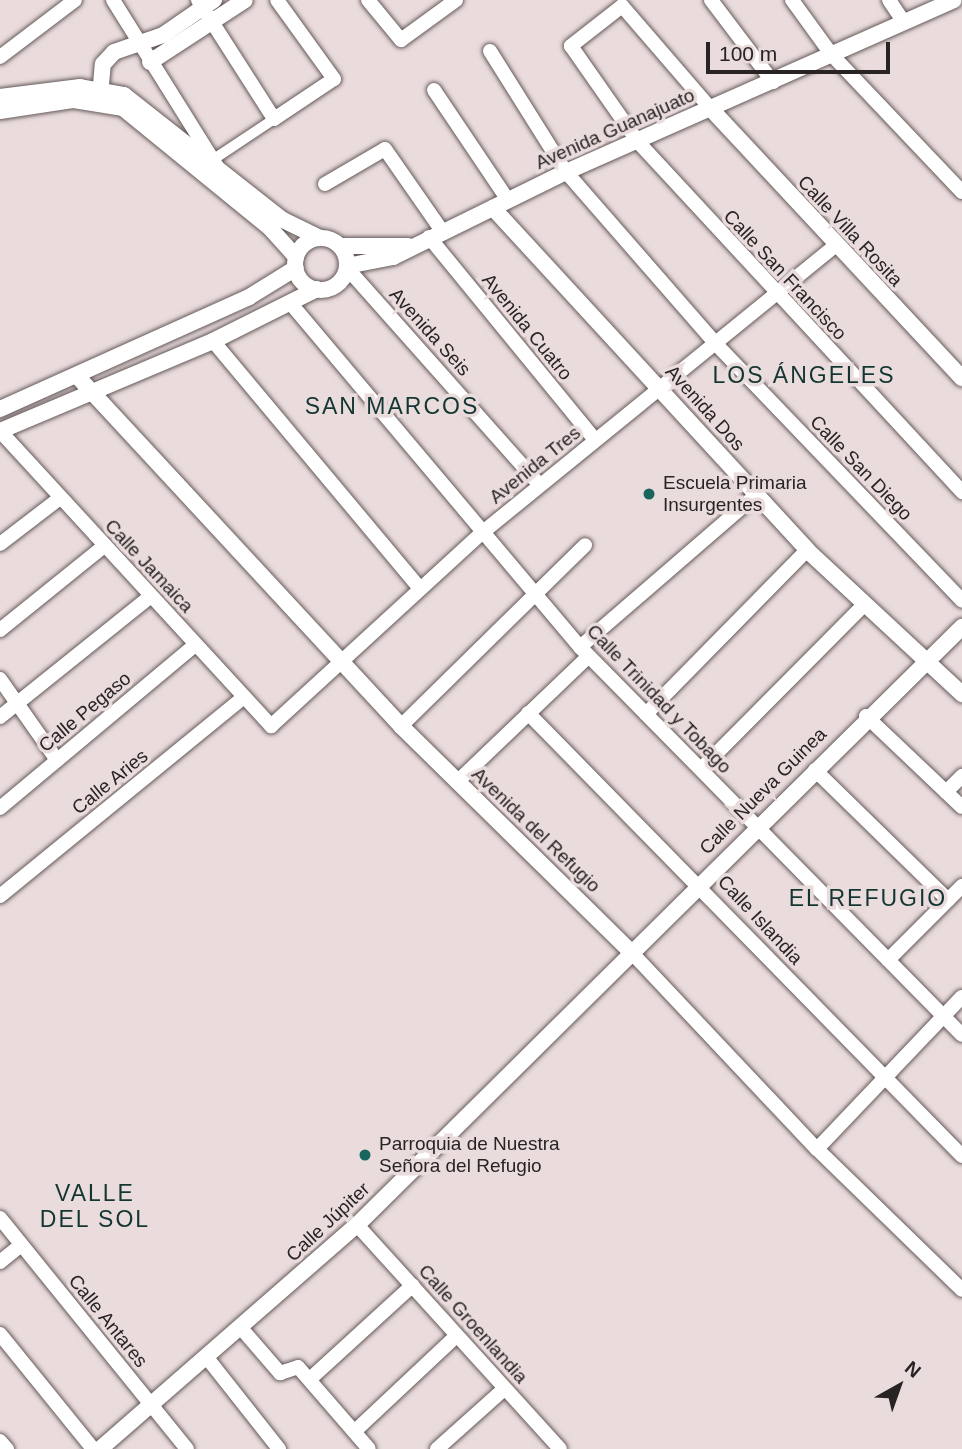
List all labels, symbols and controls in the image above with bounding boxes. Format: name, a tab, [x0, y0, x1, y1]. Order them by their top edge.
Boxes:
scale bar	[710, 28, 894, 72]
text: 100 m	[719, 42, 777, 65]
street label: Avenida Guanajuato	[532, 84, 698, 174]
street label: Calle Villa Rosita	[793, 171, 907, 291]
street label: Calle San Francisco	[719, 205, 851, 345]
street label: Avenida Cuatro	[477, 269, 577, 385]
street label: Avenida Seis	[385, 283, 475, 381]
street label: Avenida Dos	[661, 360, 749, 456]
district label: LOS ÁNGELES	[714, 361, 894, 389]
district label: SAN MARCOS	[306, 392, 478, 420]
street label: Calle San Diego	[805, 411, 917, 525]
street label: Avenida Tres	[485, 421, 585, 509]
place label: Escuela Primaria Insurgentes	[663, 472, 807, 516]
marker: Escuela Primaria Insurgentes	[641, 486, 657, 502]
street label: Calle Jamaica	[100, 515, 198, 617]
street label: Calle Trinidad y Tobago	[582, 620, 736, 778]
street label: Calle Pegaso	[34, 667, 136, 757]
street label: Calle Nueva Guinea	[695, 723, 831, 859]
street label: Calle Aries	[67, 744, 153, 820]
street label: Avenida del Refugio	[467, 763, 605, 897]
street label: Calle Islandia	[713, 871, 807, 969]
district label: EL REFUGIO	[790, 884, 946, 912]
place label: Parroquia de Nuestra Señora del Refugio	[379, 1133, 560, 1177]
marker: Parroquia de Nuestra Señora del Refugio	[357, 1147, 373, 1163]
street label: Calle Júpiter	[282, 1178, 374, 1266]
district label: VALLE DEL SOL	[40, 1179, 150, 1233]
street label: Calle Groenlandia	[414, 1260, 532, 1388]
street label: Calle Antares	[63, 1270, 153, 1372]
north arrow	[864, 1351, 934, 1421]
text: N	[901, 1357, 925, 1382]

